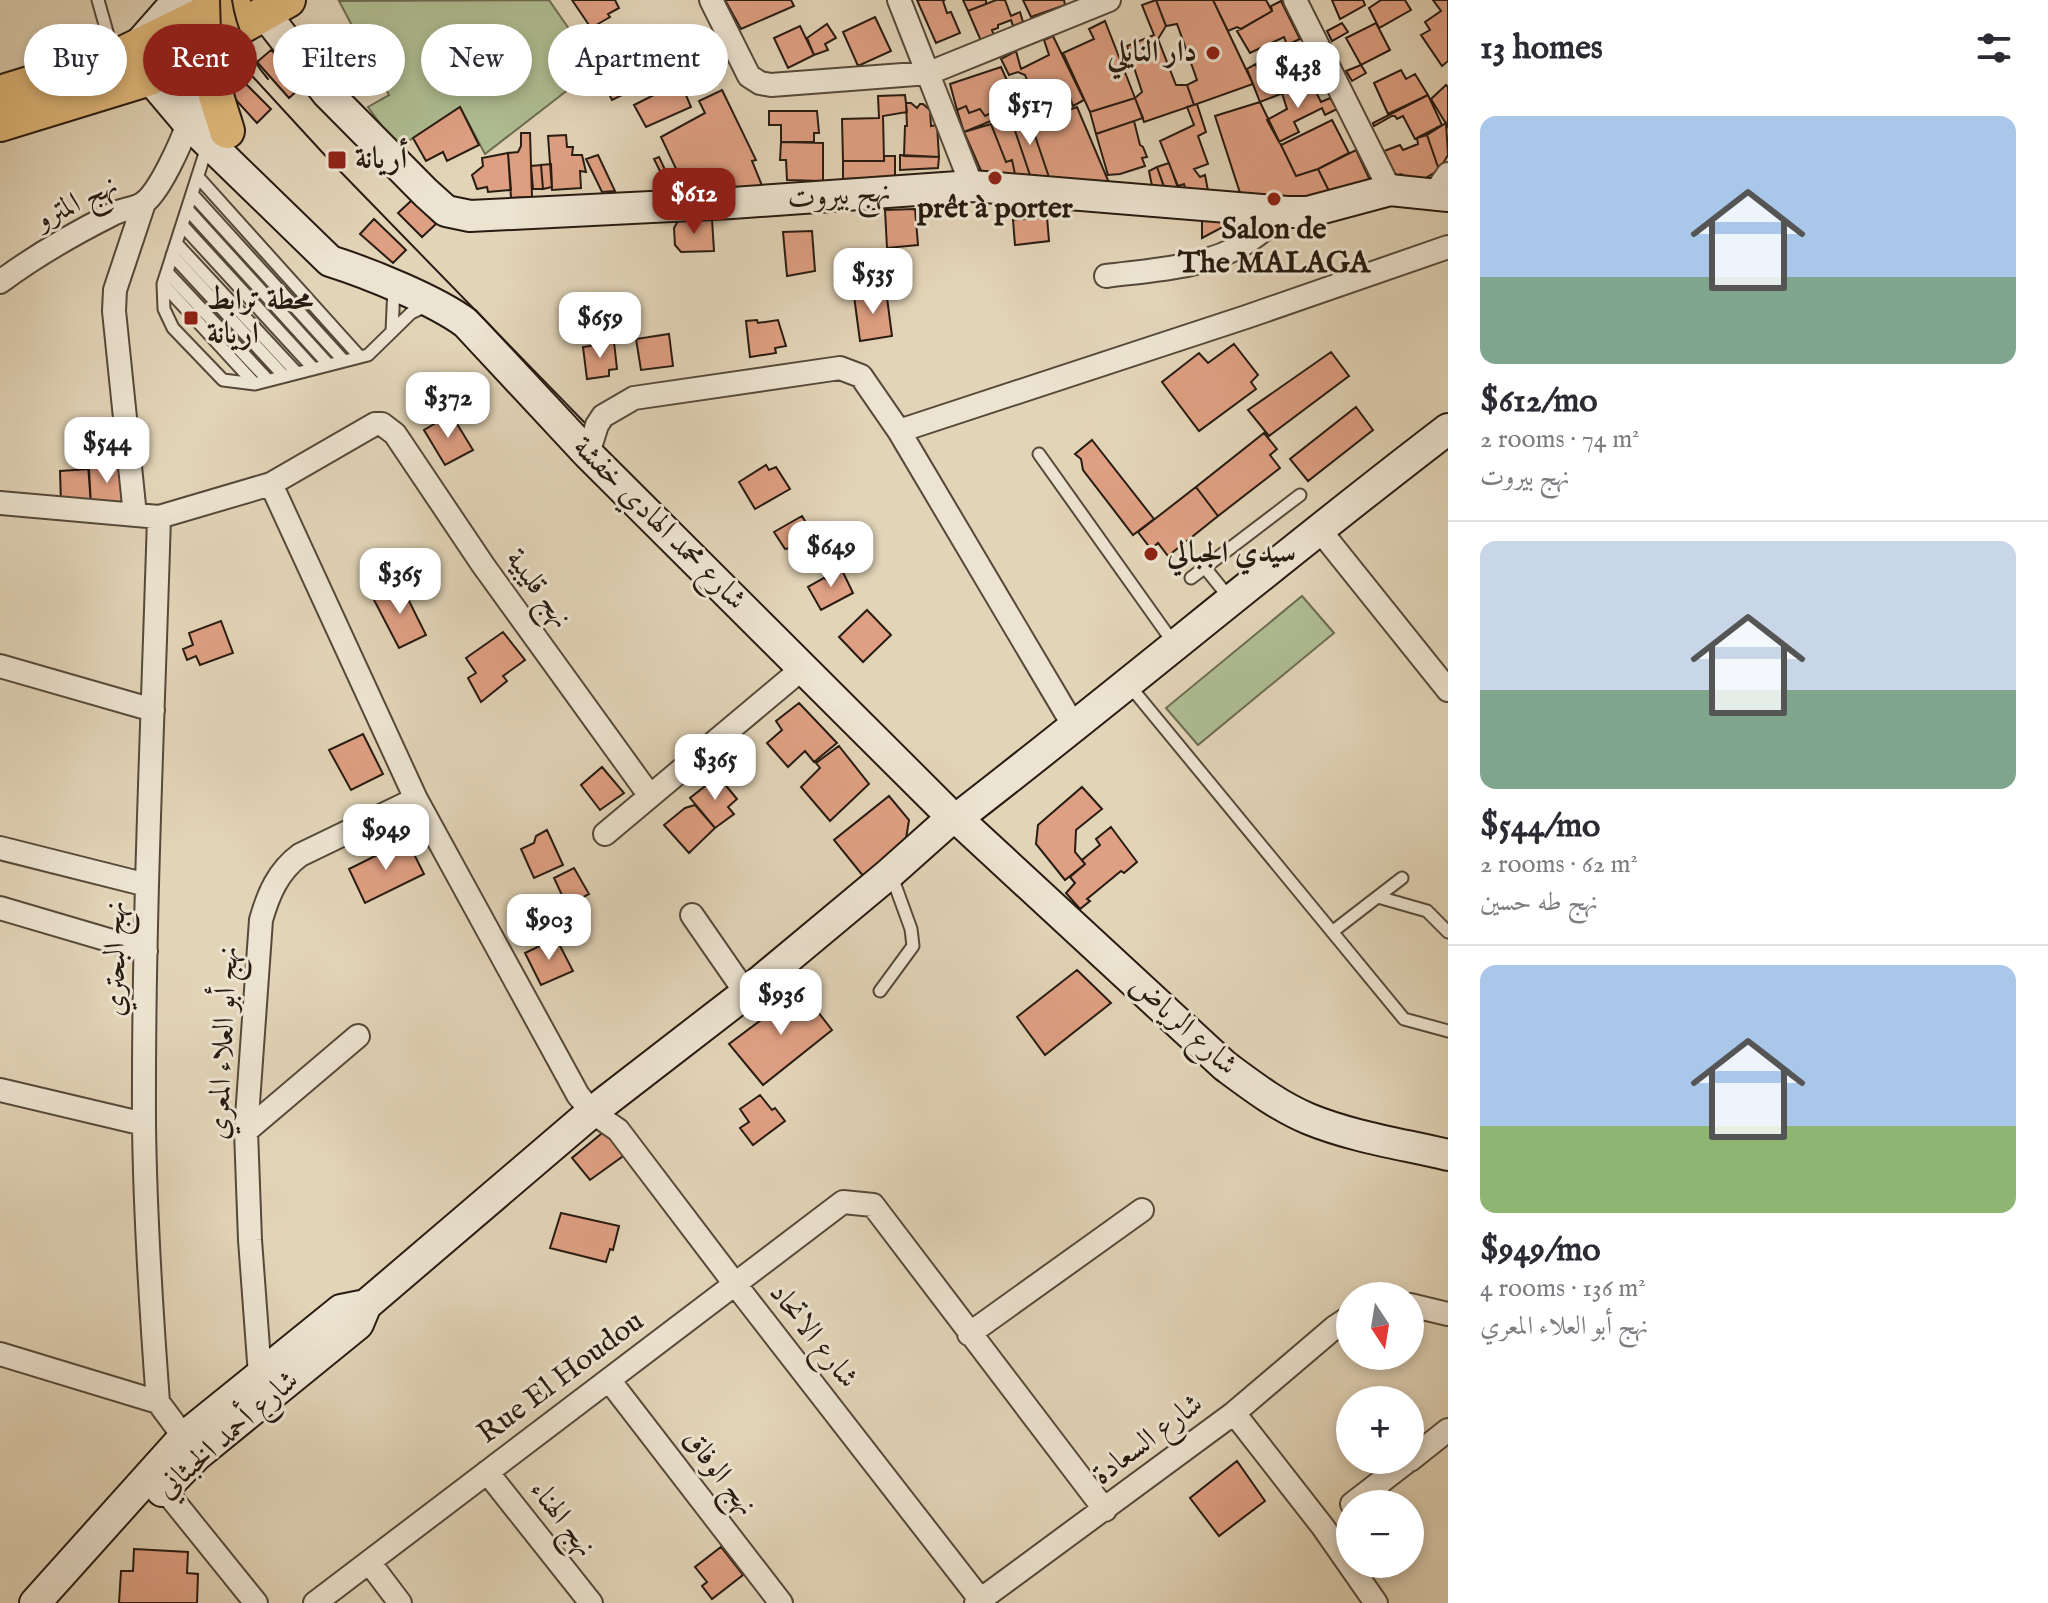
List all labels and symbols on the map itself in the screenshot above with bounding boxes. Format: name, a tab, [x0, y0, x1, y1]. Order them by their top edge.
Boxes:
place label: دار النايلي	[1106, 34, 1197, 80]
pin: $438	[1251, 42, 1345, 110]
marker: دار النايلي	[1204, 44, 1222, 62]
pin: $517	[983, 79, 1077, 147]
place label: أريانة	[355, 137, 408, 179]
marker: أريانة	[326, 149, 348, 171]
street label: نهج المترو	[27, 167, 127, 246]
pin: $612	[647, 168, 741, 236]
marker: prêt à porter	[986, 169, 1004, 187]
street label: نهج بيروت	[786, 173, 892, 225]
place label: prêt à porter	[916, 190, 1074, 228]
marker: Salon de The MALAGA	[1265, 190, 1283, 208]
place label: Salon de The MALAGA	[1177, 211, 1372, 283]
pin: $535	[826, 248, 920, 316]
place label: محطة ترابط اريانة	[207, 282, 314, 354]
pin: $659	[553, 292, 647, 360]
marker: محطة ترابط اريانة	[182, 309, 200, 327]
pin: $372	[401, 372, 495, 440]
pin: $544	[60, 417, 154, 485]
street label: شارع محمد الهادي خفشة	[561, 429, 754, 622]
pin: $649	[784, 521, 878, 589]
place label: سيدي الجبالي	[1166, 535, 1296, 577]
street label: نهج قليبية	[491, 542, 580, 640]
marker: سيدي الجبالي	[1142, 545, 1160, 563]
pin: $365	[353, 548, 447, 616]
pin: $365	[668, 734, 762, 802]
pin: $949	[339, 804, 433, 872]
pin: $903	[502, 894, 596, 962]
street label: نهج البحتري	[97, 901, 141, 1017]
street label: نهج أبو العلاء المعري	[196, 945, 254, 1141]
street label: شارع الرياض	[1118, 967, 1245, 1088]
pin: $936	[734, 969, 828, 1037]
street label: شارع الاتحاد	[757, 1275, 866, 1399]
north arrow	[1336, 1282, 1424, 1370]
street label: Rue El Houdou	[470, 1303, 652, 1453]
street label: شارع أحمد الخبثاني	[146, 1360, 310, 1510]
street label: شارع السعادة	[1085, 1386, 1214, 1497]
street label: نهج الوفاق	[668, 1422, 765, 1528]
street label: نهج الهناء	[515, 1473, 604, 1569]

